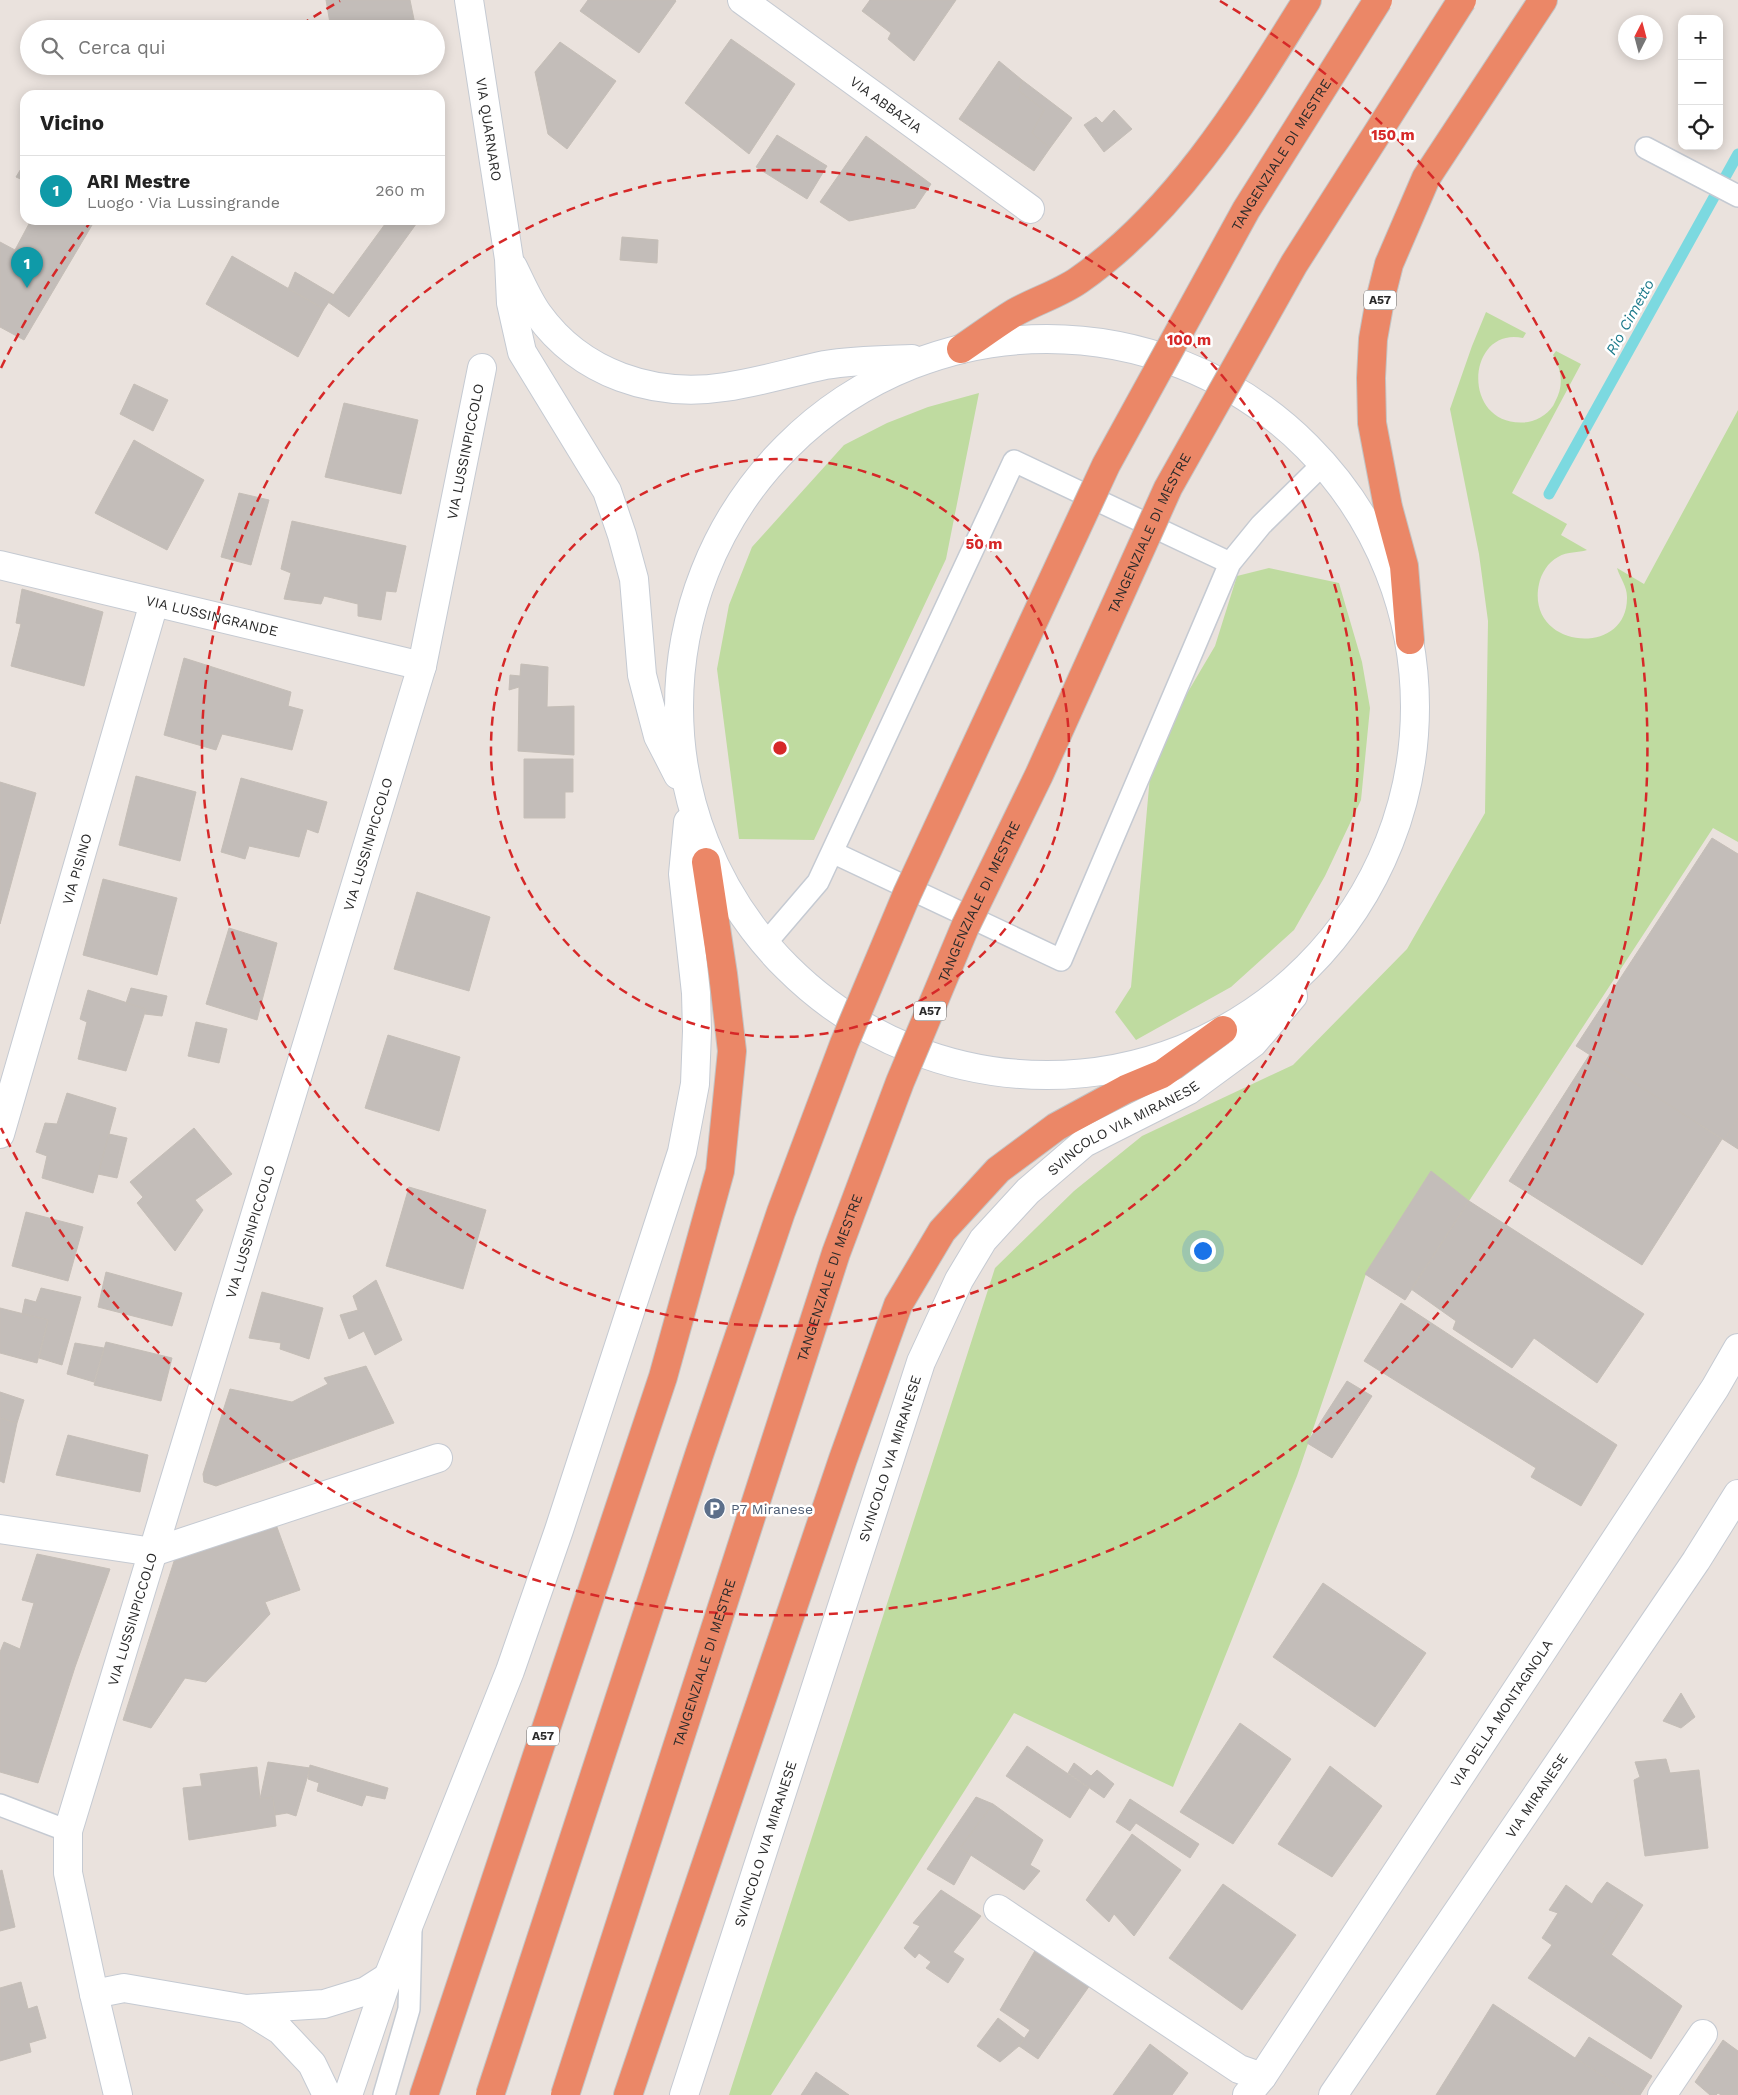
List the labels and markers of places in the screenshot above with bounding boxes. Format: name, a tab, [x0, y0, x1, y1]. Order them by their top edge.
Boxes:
pin: 1	[11, 247, 43, 288]
centre of rings	[771, 739, 789, 757]
parking icon: P7 Miranese	[703, 1497, 727, 1521]
place label: P7 Miranese	[731, 1501, 813, 1517]

